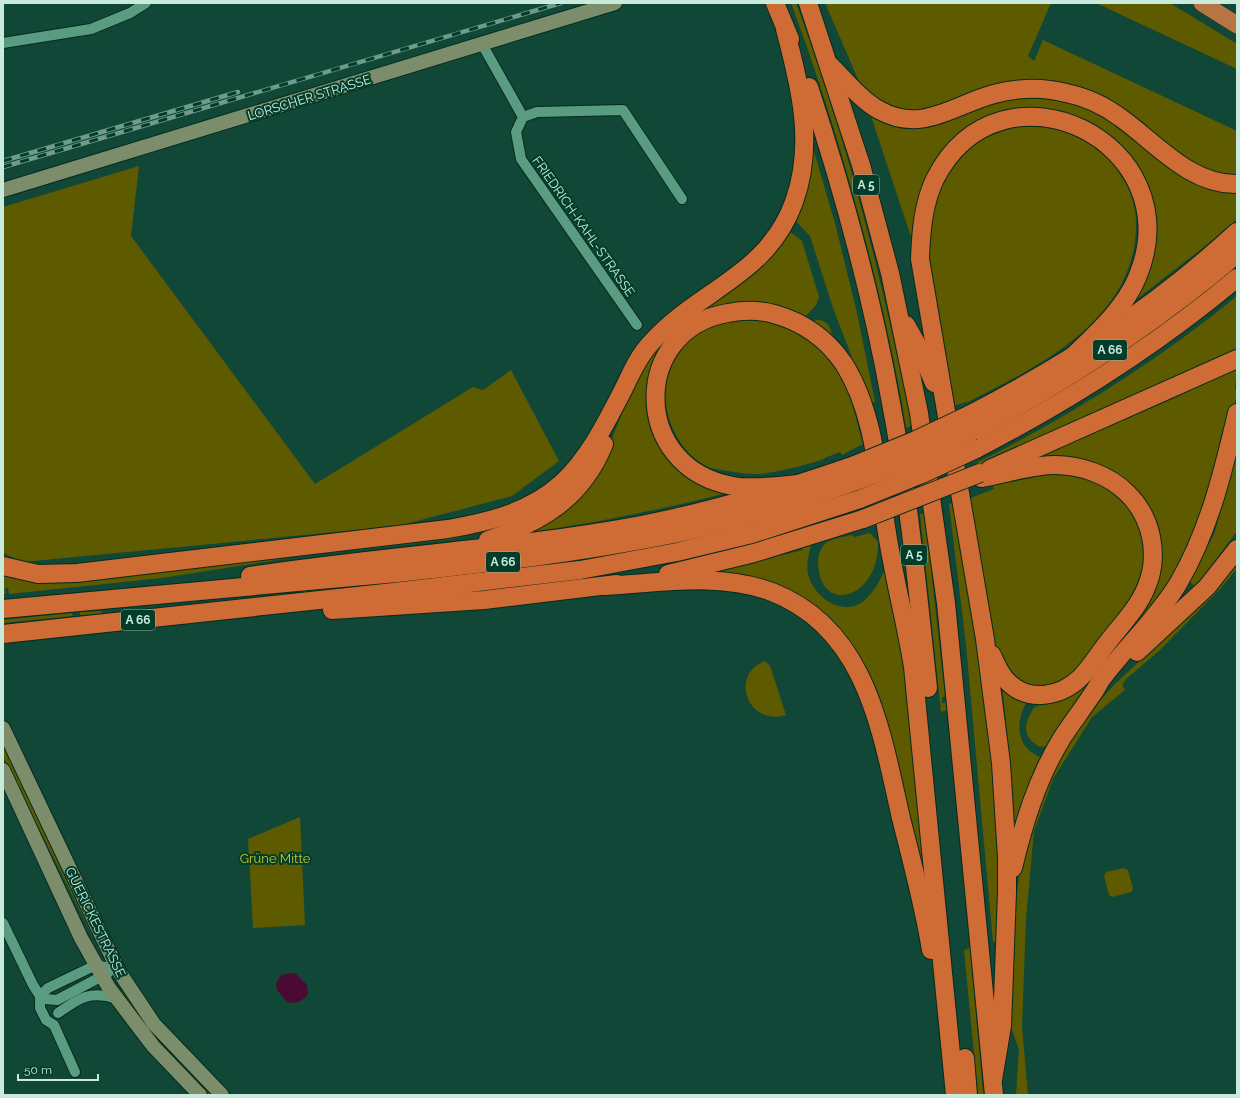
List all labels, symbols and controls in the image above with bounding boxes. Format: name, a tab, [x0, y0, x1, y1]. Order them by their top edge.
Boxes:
street label: LORSCHER STRASSE	[246, 72, 373, 123]
street label: FRIEDRICH-KAHL-STRASSE	[529, 153, 638, 299]
road number: A 5	[853, 175, 879, 195]
road number: A 66	[1093, 340, 1127, 360]
road number: A 5	[901, 545, 927, 565]
road number: A 66	[486, 552, 520, 572]
road number: A 66	[121, 610, 155, 630]
park label: Grüne Mitte	[240, 851, 311, 866]
street label: GUERICKESTRASSE	[62, 865, 129, 980]
scale bar	[18, 1056, 98, 1082]
text: 50 m	[24, 1063, 52, 1077]

